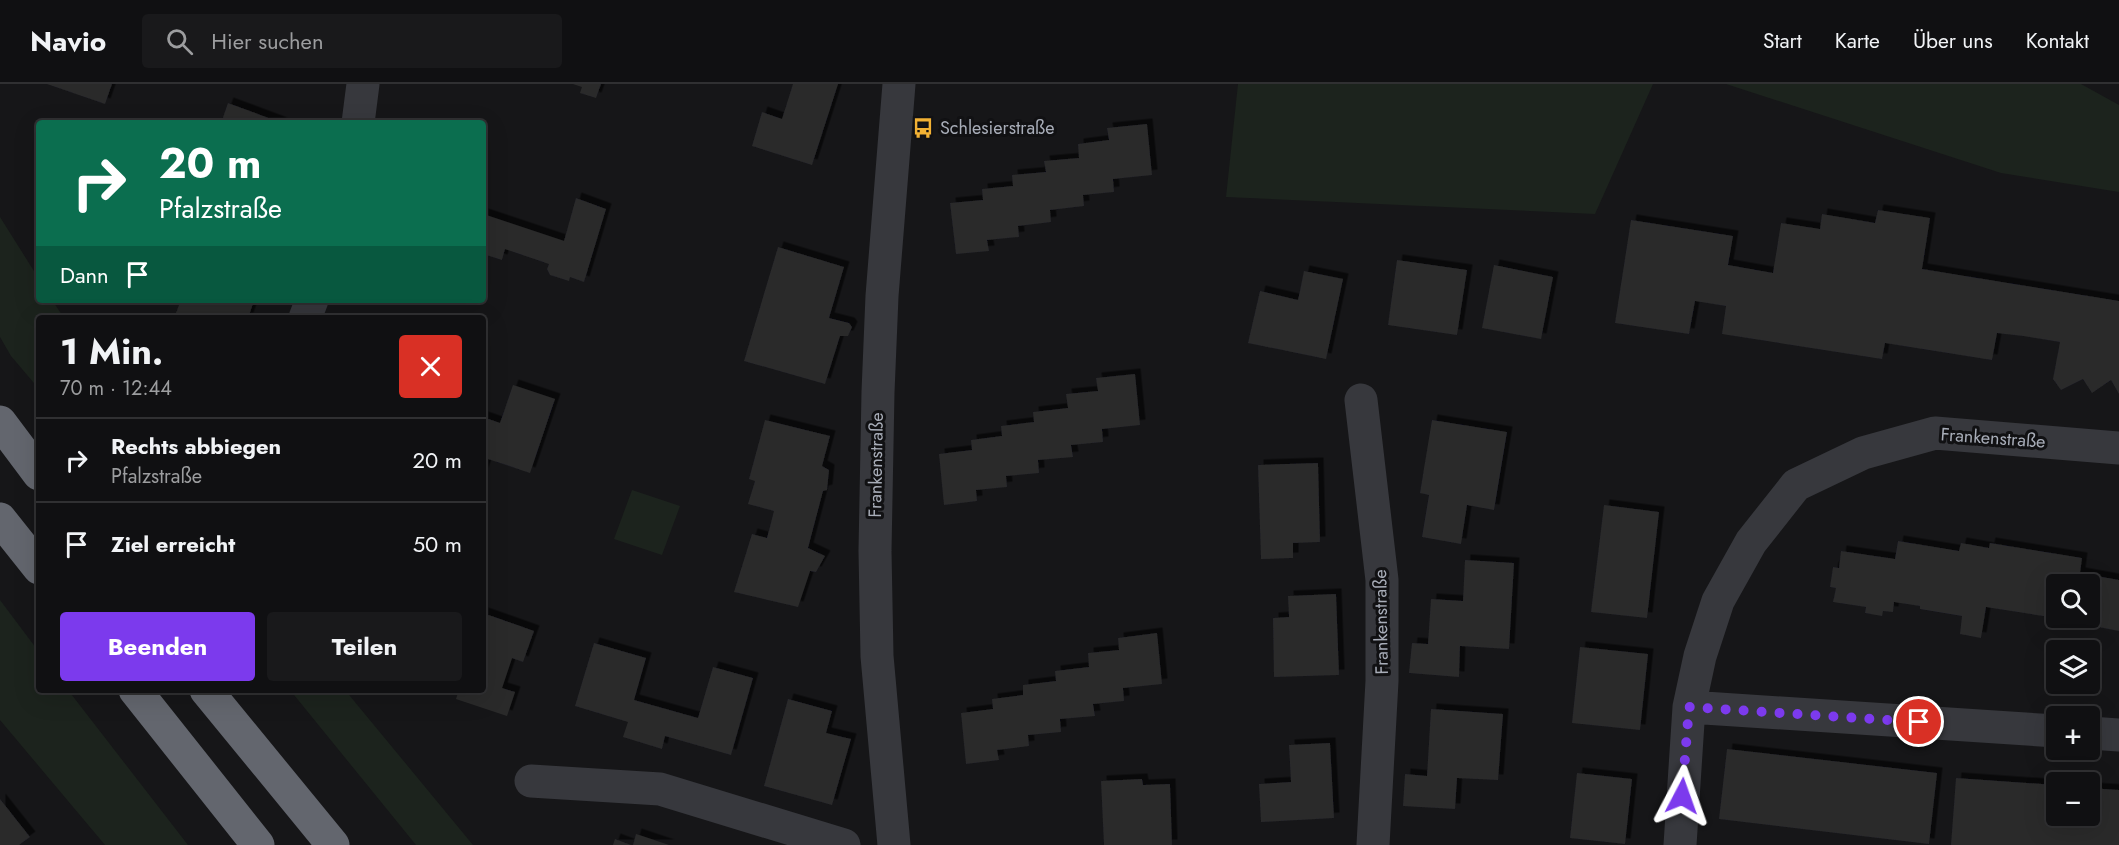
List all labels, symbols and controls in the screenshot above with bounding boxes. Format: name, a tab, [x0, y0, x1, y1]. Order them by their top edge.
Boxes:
search box	[142, 14, 562, 68]
text: Navio	[30, 21, 106, 62]
icon: search	[163, 25, 196, 58]
text: Hier suchen	[211, 25, 324, 57]
text: Start	[1763, 26, 1802, 56]
text: Karte	[1835, 26, 1880, 56]
text: Über uns	[1913, 26, 1993, 56]
text: Kontakt	[2026, 26, 2089, 56]
place label: Schlesierstraße	[940, 115, 1055, 141]
bus stop icon: Schlesierstraße	[911, 116, 935, 140]
text: 20 m	[159, 133, 261, 194]
icon: right	[60, 144, 138, 222]
text: Pfalzstraße	[159, 189, 282, 228]
icon: arrive	[121, 258, 154, 291]
text: Dann	[60, 259, 109, 291]
text: 1 Min.	[60, 325, 163, 377]
button: close	[399, 335, 462, 398]
text: 70 m · 12:44	[60, 374, 172, 403]
street label: Frankenstraße	[862, 412, 890, 518]
street label: Frankenstraße	[1940, 421, 2046, 455]
text: Rechts abbiegen	[111, 430, 281, 462]
icon: right	[60, 444, 93, 477]
text: 20 m	[413, 444, 462, 476]
text: Pfalzstraße	[111, 462, 202, 491]
icon: arrive	[60, 528, 93, 561]
text: Ziel erreicht	[111, 528, 235, 560]
text: 50 m	[413, 528, 462, 560]
street label: Frankenstraße	[1367, 569, 1395, 675]
map controls	[2046, 574, 2100, 826]
button: search	[2046, 574, 2100, 628]
button: Beenden	[60, 612, 255, 681]
button: Teilen	[267, 612, 462, 681]
button: layers	[2046, 640, 2100, 694]
pin	[1893, 696, 1944, 747]
icon: arrive	[1902, 705, 1935, 738]
button: +	[2046, 706, 2100, 760]
position arrow	[1650, 764, 1714, 828]
button: −	[2046, 772, 2100, 826]

